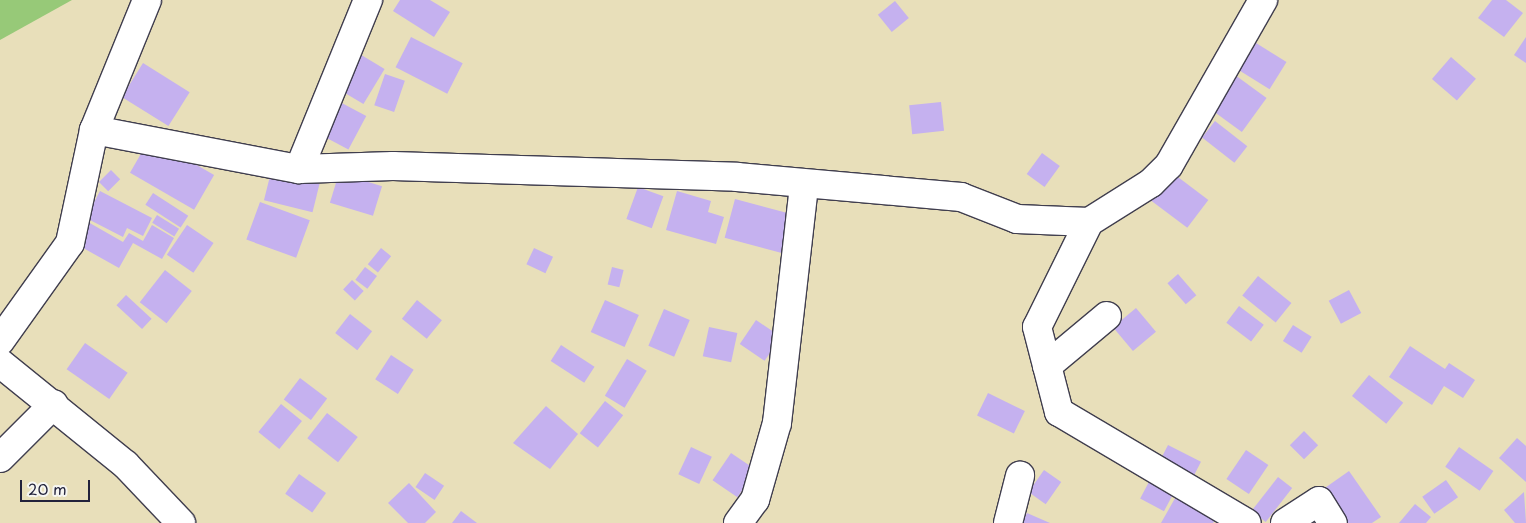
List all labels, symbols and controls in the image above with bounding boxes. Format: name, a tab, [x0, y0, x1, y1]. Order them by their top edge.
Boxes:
scale bar	[22, 470, 92, 502]
text: 20 m	[28, 477, 67, 500]

